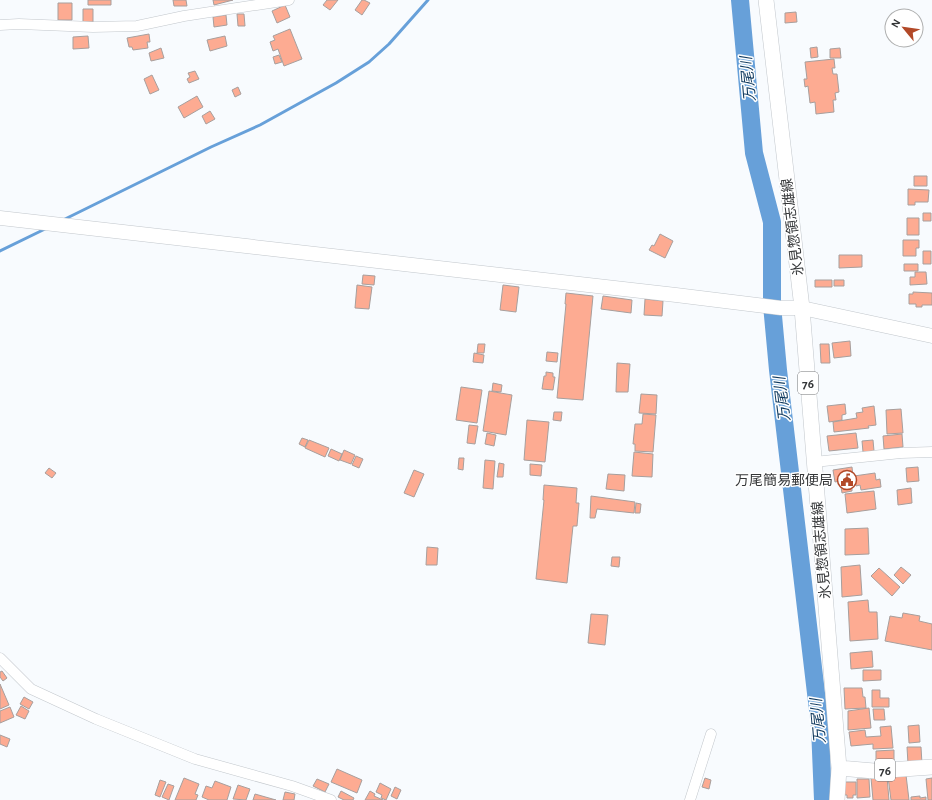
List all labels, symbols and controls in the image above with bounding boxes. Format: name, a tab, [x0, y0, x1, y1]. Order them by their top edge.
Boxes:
north arrow	[884, 8, 924, 48]
text: N	[889, 17, 902, 29]
water label: 万尾川	[739, 54, 758, 102]
street label: 氷見惣領志雄線	[779, 177, 806, 276]
road number: 76	[798, 372, 818, 394]
water label: 万尾川	[772, 374, 793, 422]
public building icon: 万尾簡易郵便局	[836, 469, 858, 491]
place label: 万尾簡易郵便局	[735, 473, 833, 488]
street label: 氷見惣領志雄線	[810, 500, 833, 599]
water label: 万尾川	[809, 696, 828, 744]
road number: 76	[875, 759, 895, 781]

